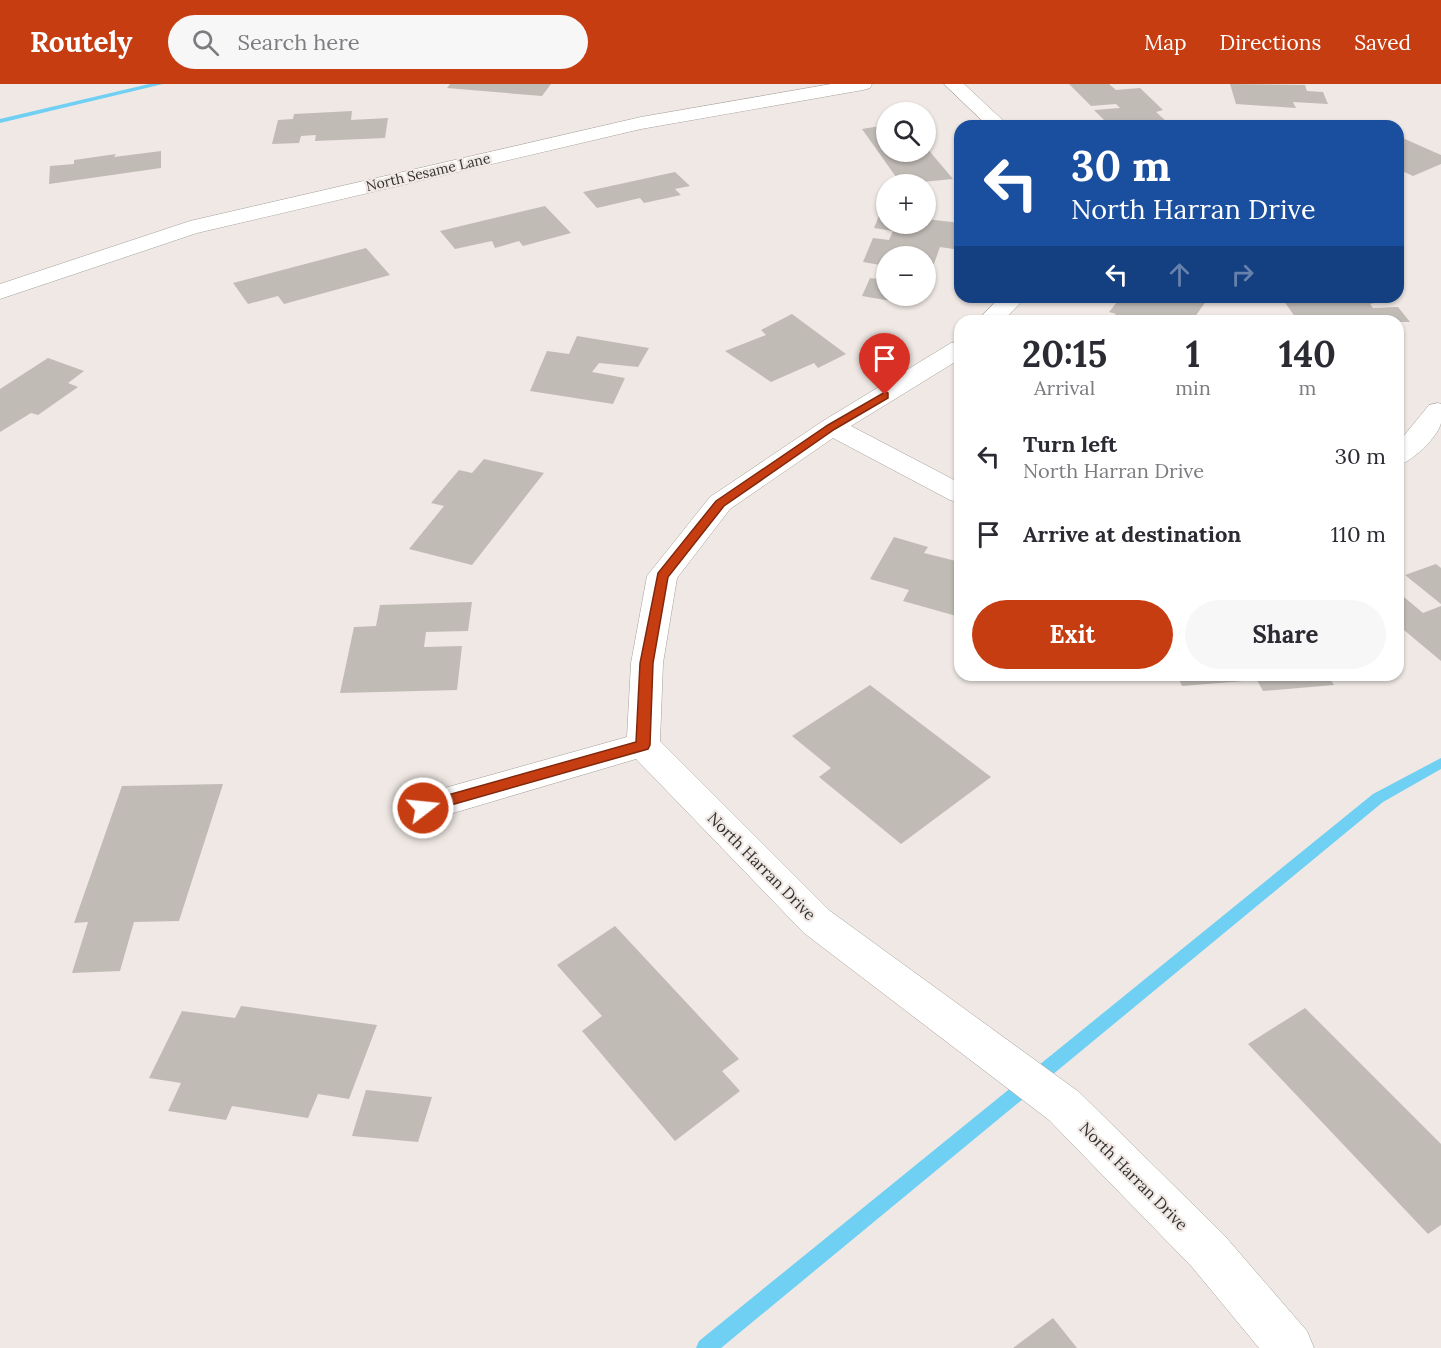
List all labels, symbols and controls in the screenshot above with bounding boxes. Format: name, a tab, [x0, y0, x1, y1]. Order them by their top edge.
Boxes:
search box	[168, 15, 588, 69]
text: Routely	[30, 24, 132, 60]
icon: search	[189, 26, 222, 59]
text: Search here	[237, 28, 360, 56]
text: Map	[1144, 29, 1187, 56]
text: Directions	[1220, 29, 1321, 56]
text: Saved	[1354, 29, 1411, 56]
map controls	[876, 102, 936, 306]
button: search	[876, 102, 936, 162]
text: 30 m	[1071, 139, 1171, 193]
icon: left	[972, 144, 1050, 222]
street label: North Sesame Lane	[364, 149, 492, 195]
button: +	[876, 174, 936, 234]
text: North Harran Drive	[1071, 192, 1316, 226]
button: −	[876, 246, 936, 306]
icon: left	[1100, 258, 1133, 291]
icon: ahead	[1163, 258, 1196, 291]
icon: right	[1226, 258, 1259, 291]
text: 20:15	[1022, 331, 1107, 377]
text: 1	[1186, 331, 1200, 377]
text: 140	[1279, 331, 1336, 377]
pin	[859, 333, 910, 395]
icon: arrive	[868, 342, 901, 375]
text: Arrival	[1034, 375, 1095, 400]
text: min	[1175, 375, 1211, 400]
text: m	[1298, 375, 1316, 400]
text: Turn left	[1023, 430, 1117, 458]
icon: left	[972, 440, 1005, 473]
text: 30 m	[1335, 442, 1386, 470]
text: North Harran Drive	[1023, 458, 1204, 483]
icon: arrive	[972, 518, 1005, 551]
text: Arrive at destination	[1023, 520, 1241, 548]
text: 110 m	[1331, 520, 1386, 548]
button: Exit	[972, 600, 1173, 669]
button: Share	[1185, 600, 1386, 669]
position arrow	[391, 776, 455, 840]
street label: North Harran Drive	[704, 808, 821, 925]
street label: North Harran Drive	[1076, 1118, 1193, 1235]

